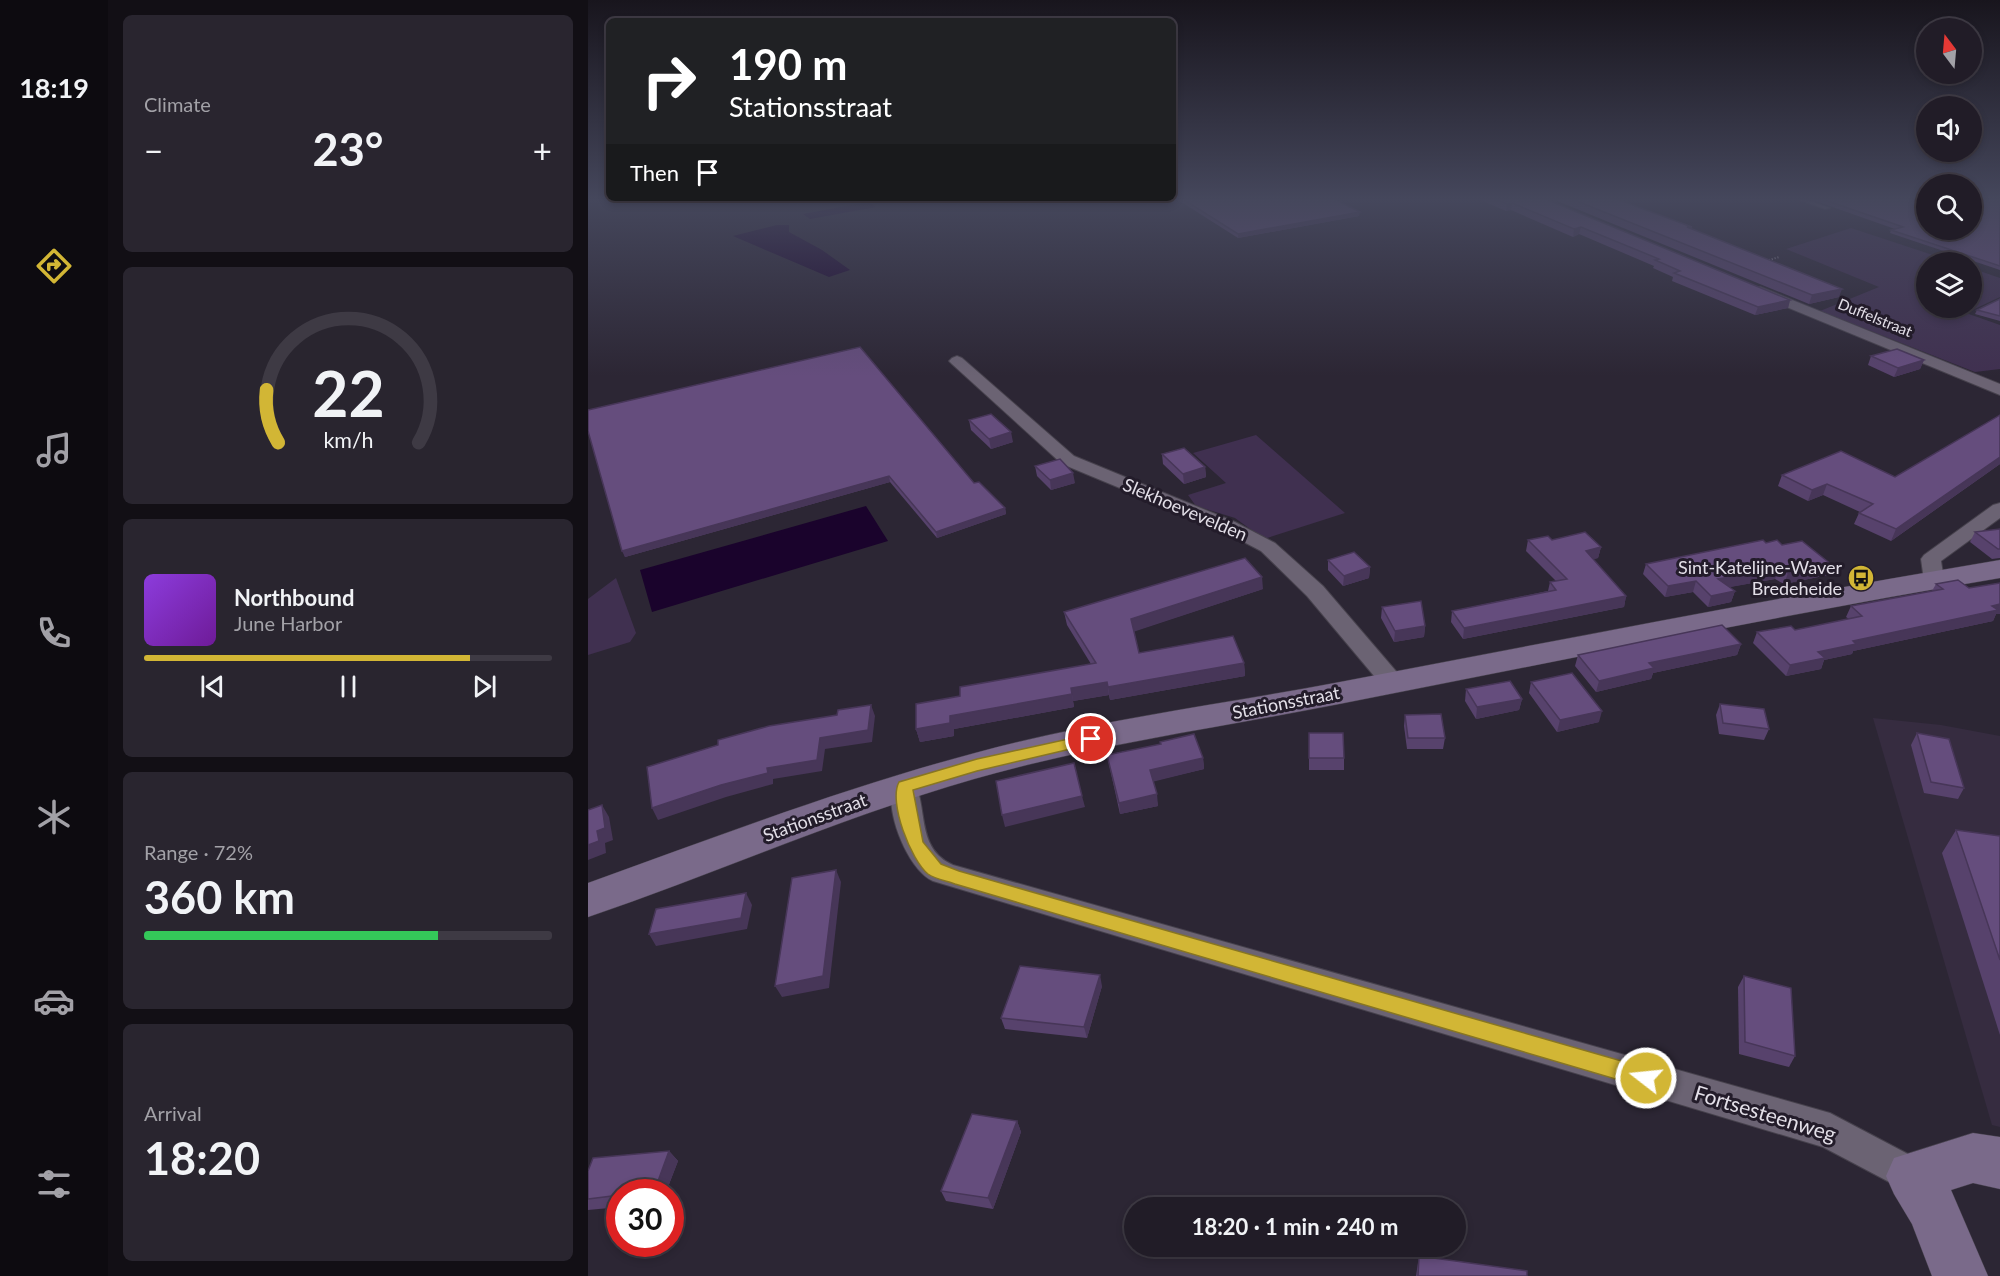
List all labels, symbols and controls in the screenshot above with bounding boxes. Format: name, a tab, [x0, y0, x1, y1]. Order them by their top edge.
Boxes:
north arrow	[1916, 18, 1982, 84]
map controls	[1916, 18, 1982, 318]
text: 190 m	[729, 39, 847, 89]
icon: right	[630, 42, 708, 120]
text: 18:19	[19, 71, 89, 104]
text: Stationsstraat	[729, 90, 892, 123]
text: Climate	[144, 92, 211, 116]
button: sound	[1916, 96, 1982, 162]
text: 23°	[313, 122, 383, 176]
text: −	[144, 130, 163, 170]
text: +	[533, 130, 552, 170]
icon: arrive	[691, 156, 724, 189]
text: Then	[630, 159, 679, 186]
button: search	[1916, 174, 1982, 240]
icon: directions	[33, 245, 75, 287]
button: layers	[1916, 252, 1982, 318]
street label: Duffelstraat	[1836, 294, 1916, 340]
text: 22	[312, 355, 384, 430]
text: km/h	[323, 427, 373, 453]
icon: music	[33, 429, 75, 471]
street label: Slekhoevevelden	[1120, 473, 1251, 545]
place label: Sint-Katelijne-Waver Bredeheide	[1678, 556, 1842, 599]
bus stop icon: Sint-Katelijne-Waver Bredeheide	[1846, 563, 1876, 593]
text: Northbound	[234, 584, 354, 611]
text: June Harbor	[234, 611, 342, 635]
icon: phone	[33, 612, 75, 654]
icon: previous	[196, 670, 229, 703]
icon: pause	[332, 670, 365, 703]
icon: next	[468, 670, 501, 703]
street label: Stationsstraat	[1230, 681, 1342, 723]
pin	[1065, 713, 1116, 764]
icon: arrive	[1074, 722, 1107, 755]
street label: Stationsstraat	[760, 788, 870, 846]
icon: climate	[33, 796, 75, 838]
text: Range · 72%	[144, 840, 253, 864]
text: 360 km	[144, 870, 295, 924]
icon: car	[33, 980, 75, 1022]
position arrow	[1614, 1046, 1678, 1110]
street label: Fortsesteenweg	[1691, 1079, 1839, 1146]
text: Arrival	[144, 1101, 202, 1125]
text: 18:20	[144, 1131, 260, 1185]
icon: filters	[33, 1163, 75, 1205]
speed limit sign: 30	[606, 1179, 684, 1257]
text: 18:20 · 1 min · 240 m	[1192, 1213, 1398, 1240]

